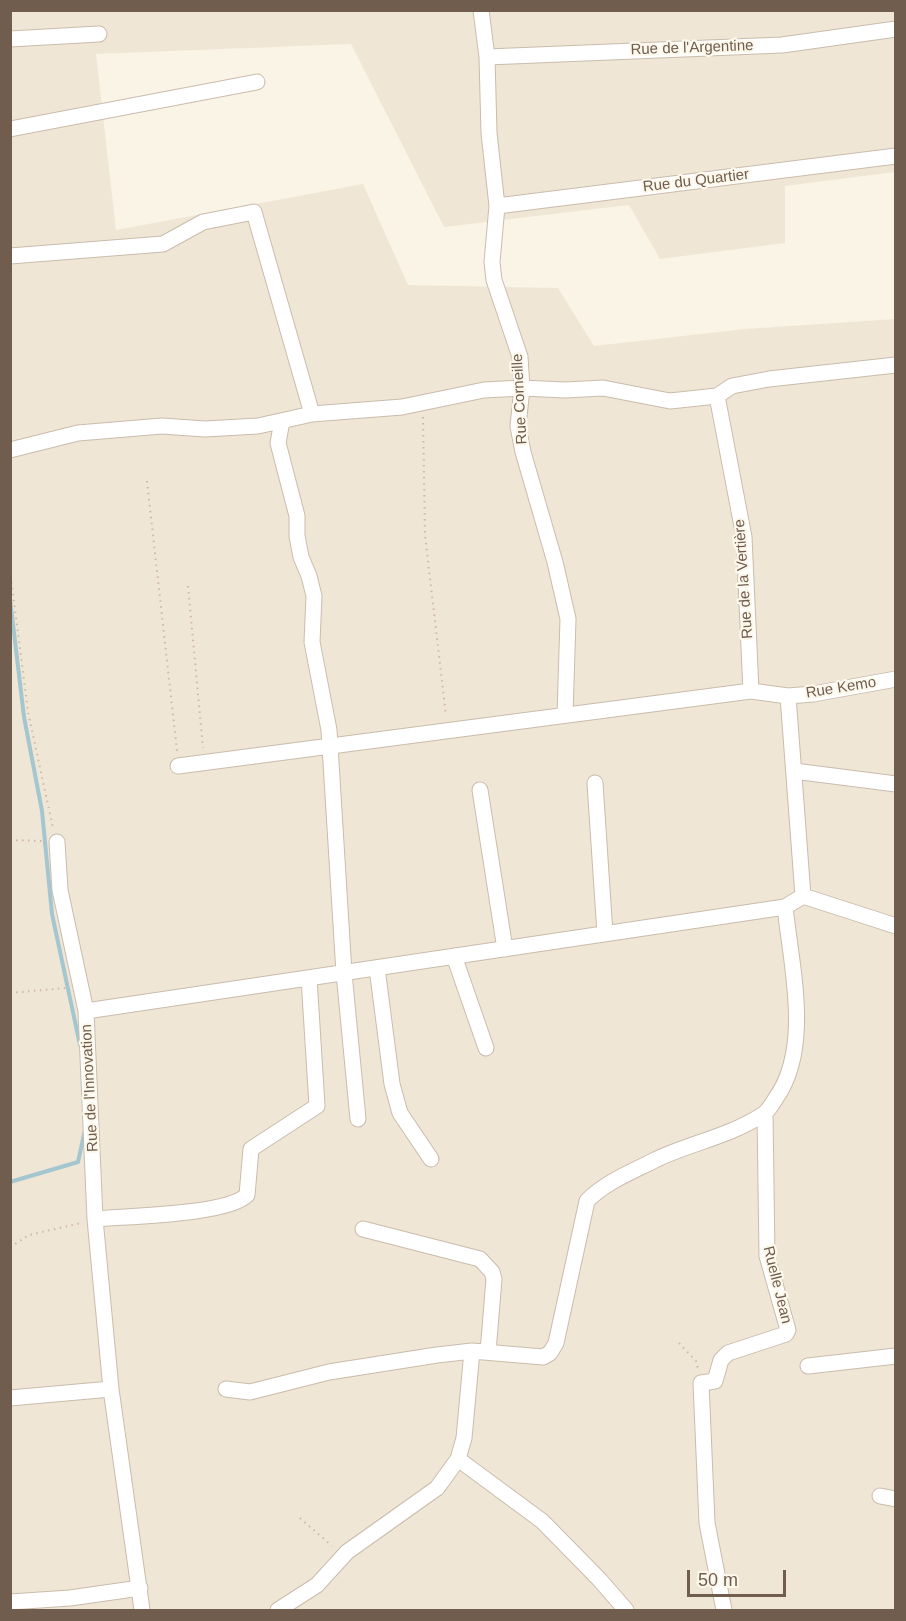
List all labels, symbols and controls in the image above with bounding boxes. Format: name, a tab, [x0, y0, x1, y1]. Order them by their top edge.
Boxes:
street label: Rue de l'Argentine	[630, 37, 754, 59]
street label: Rue du Quartier	[642, 166, 750, 196]
street label: Rue Corneille	[509, 353, 531, 445]
street label: Rue de la Vertière	[731, 518, 757, 640]
street label: Rue Kemo	[805, 674, 877, 702]
street label: Rue de l'Innovation	[78, 1024, 102, 1152]
street label: Ruelle Jean	[759, 1244, 795, 1326]
scale bar	[690, 1558, 789, 1596]
text: 50 m	[698, 1570, 738, 1590]

